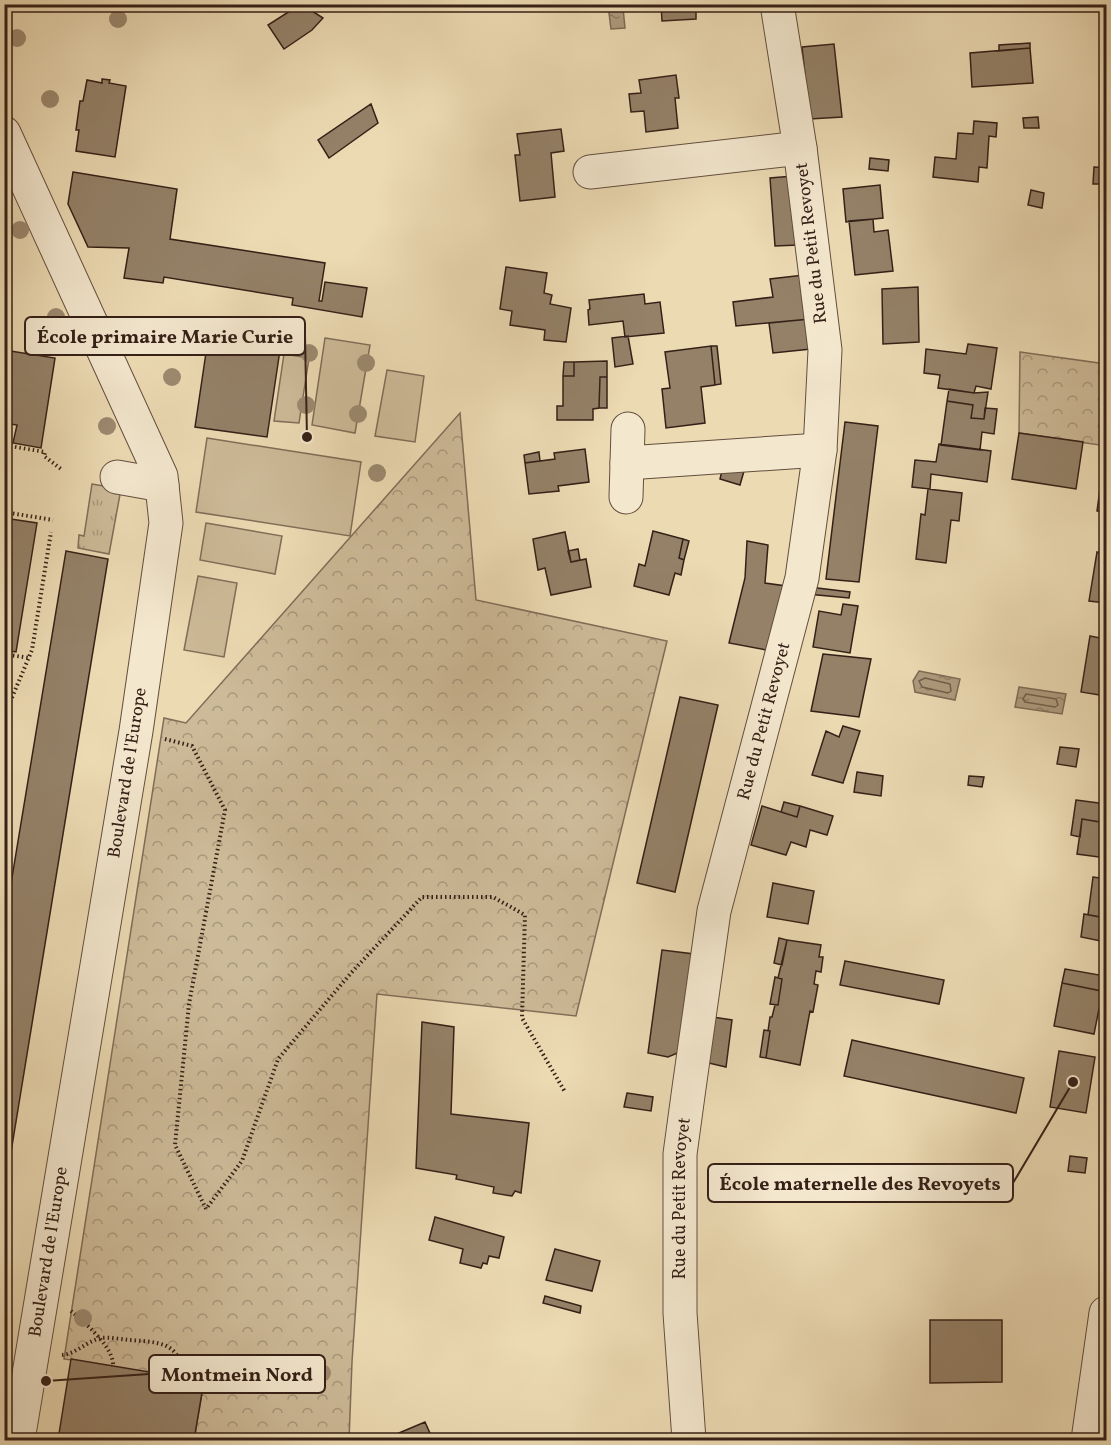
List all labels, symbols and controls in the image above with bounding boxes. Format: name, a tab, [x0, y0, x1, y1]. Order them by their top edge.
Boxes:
street label: Rue du Petit Revoyet	[790, 161, 834, 325]
callout: École primaire Marie Curie	[25, 317, 305, 355]
text: École primaire Marie Curie	[37, 324, 293, 352]
street label: Rue du Petit Revoyet	[731, 640, 797, 803]
street label: Boulevard de l'Europe	[102, 686, 154, 860]
street label: Rue du Petit Revoyet	[668, 1116, 697, 1280]
callout: École maternelle des Revoyets	[708, 1164, 1013, 1202]
street label: Boulevard de l'Europe	[23, 1165, 75, 1339]
text: École maternelle des Revoyets	[719, 1171, 1001, 1199]
callout: Montmein Nord	[149, 1355, 325, 1393]
text: Montmein Nord	[161, 1362, 313, 1390]

